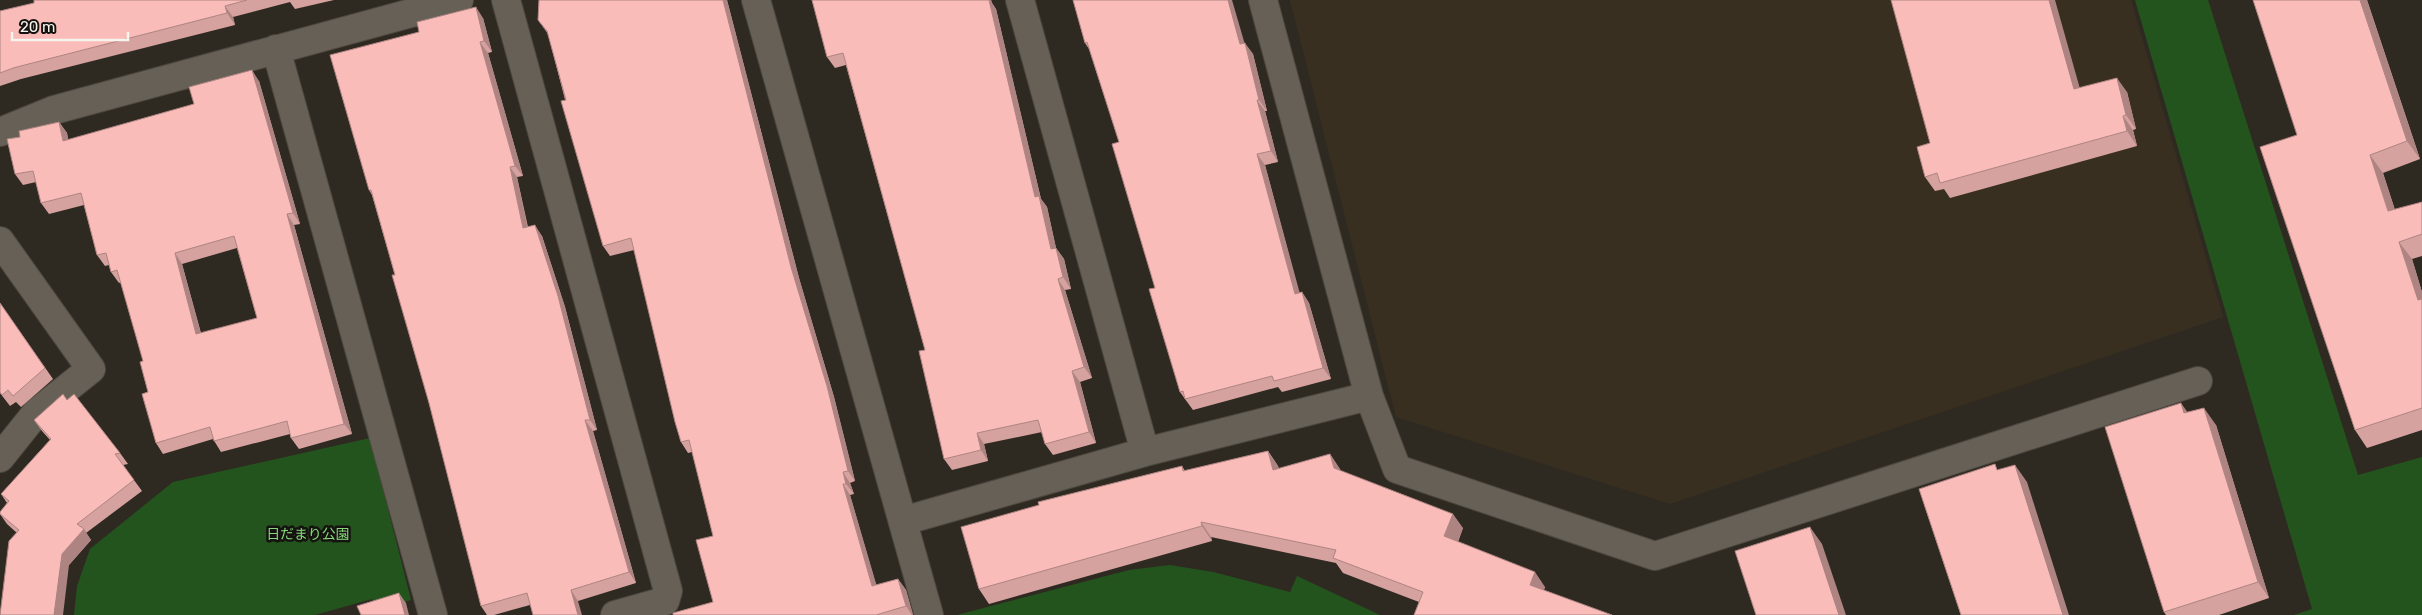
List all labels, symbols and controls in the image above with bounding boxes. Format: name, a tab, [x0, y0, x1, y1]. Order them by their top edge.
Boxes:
scale bar	[12, 10, 129, 42]
text: 20 m	[20, 18, 55, 36]
park label: 日だまり公園	[266, 526, 350, 543]

